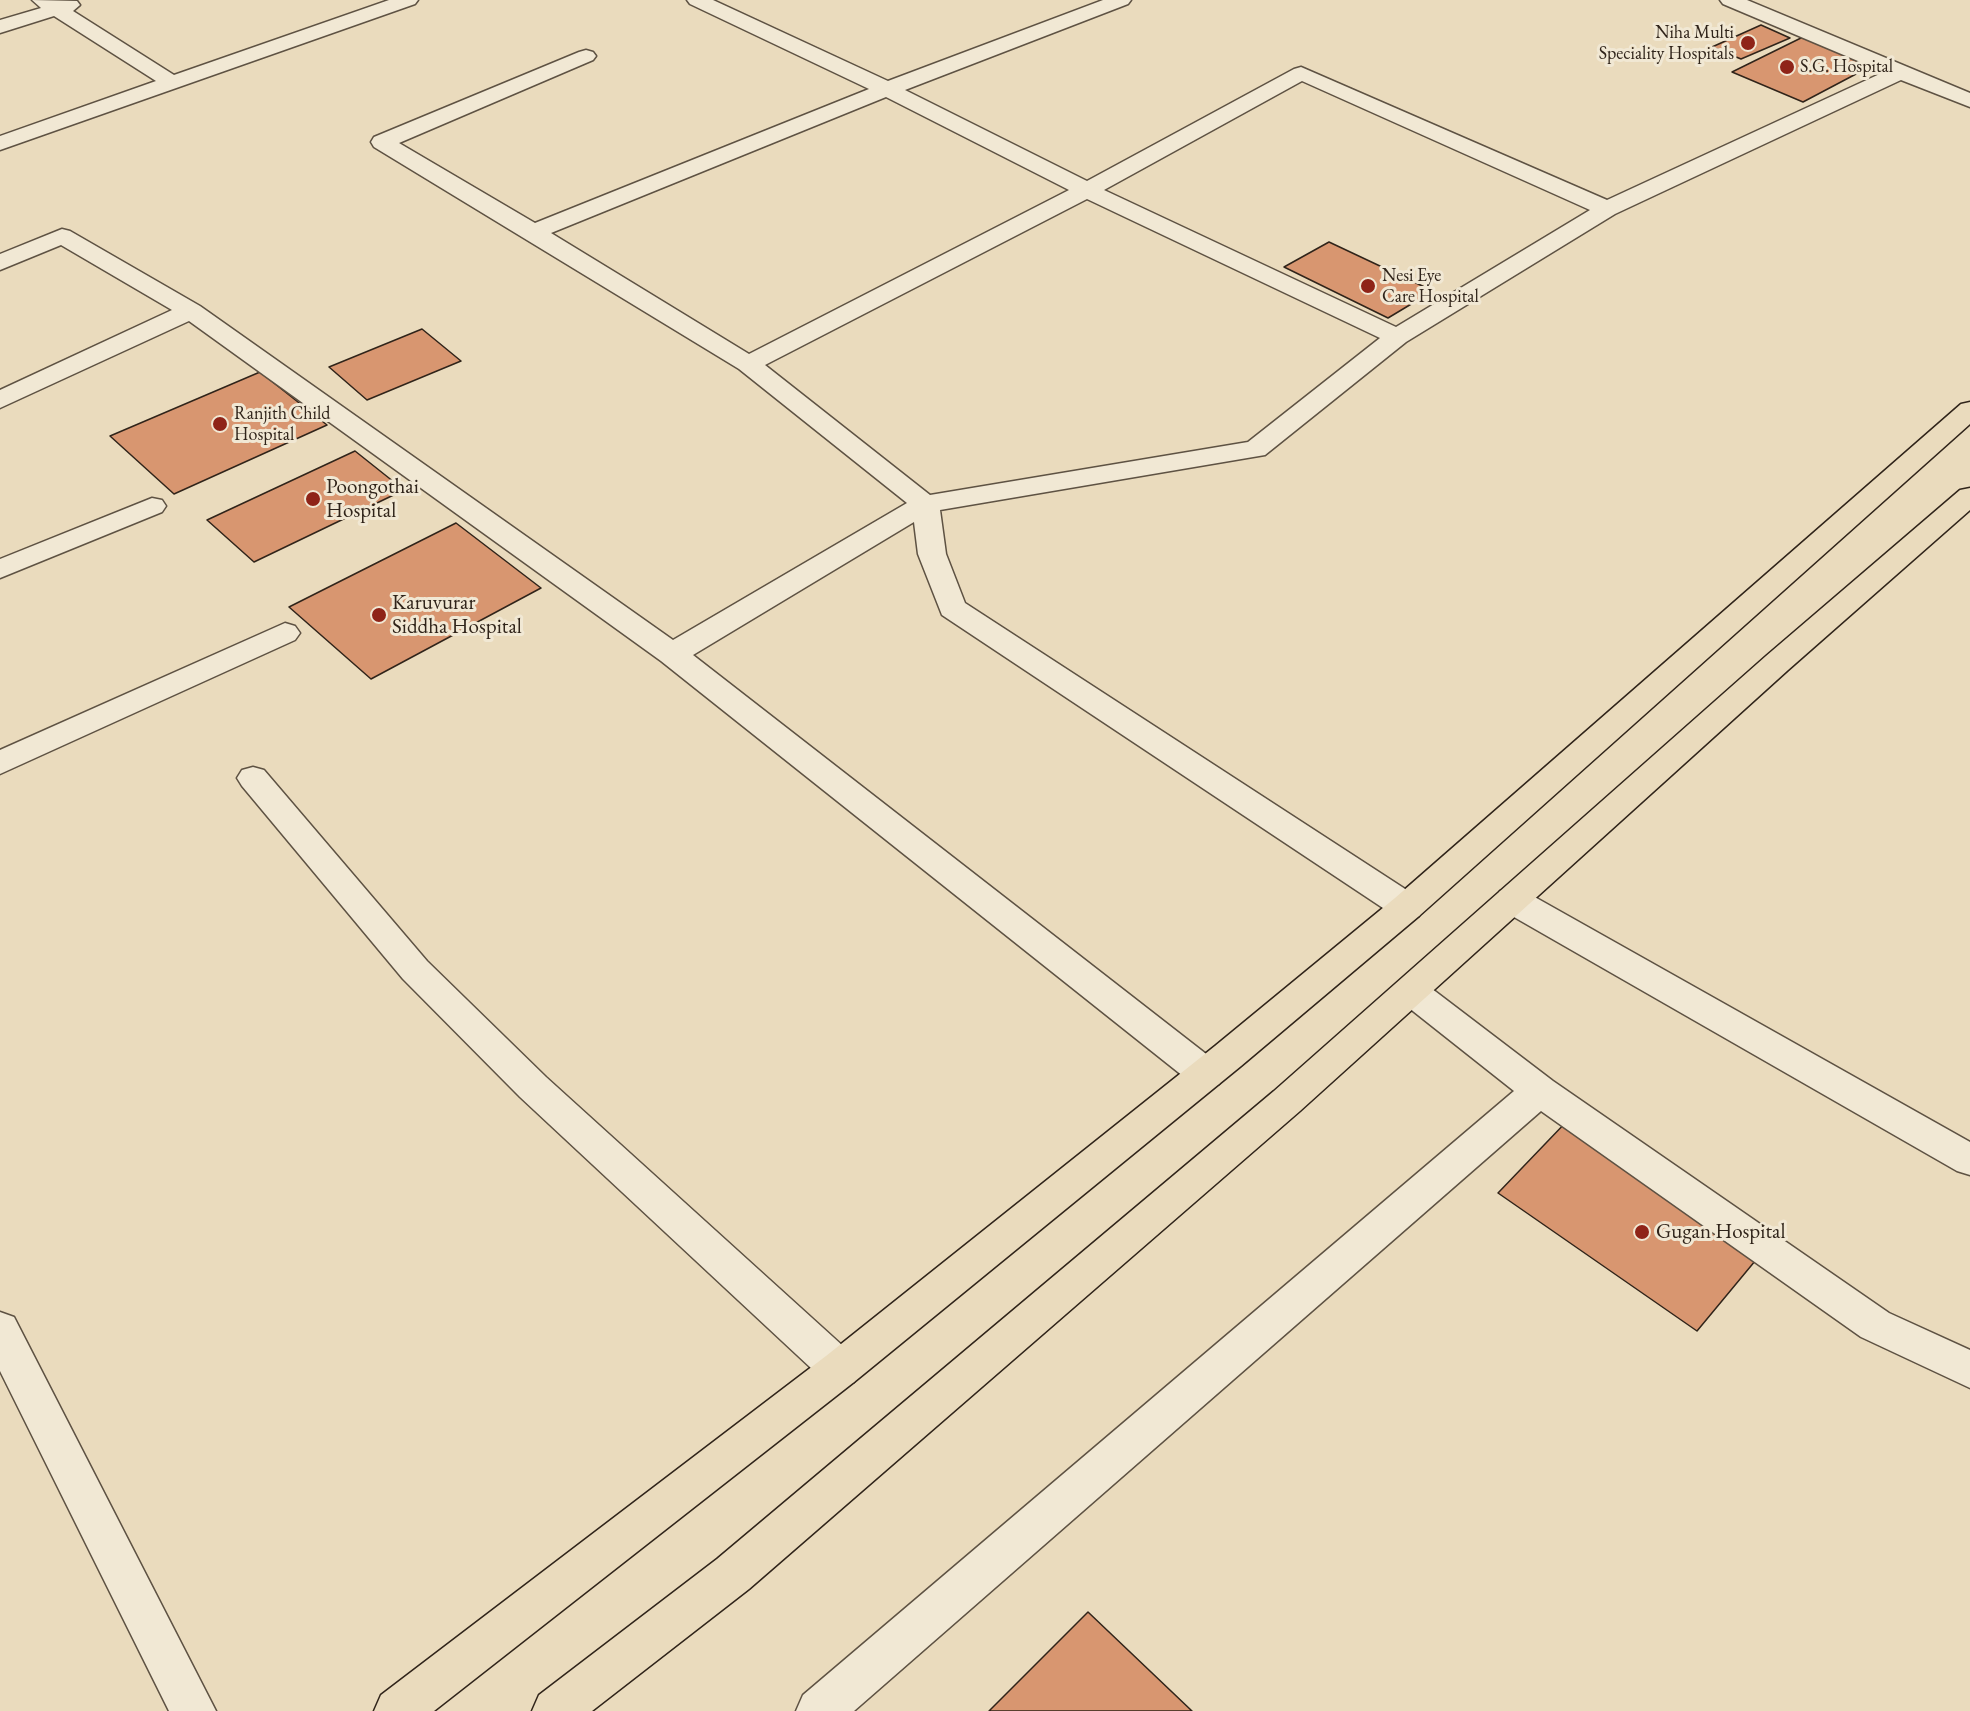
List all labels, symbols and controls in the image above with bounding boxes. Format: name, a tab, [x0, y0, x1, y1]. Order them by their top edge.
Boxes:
place label: Niha Multi Speciality Hospitals	[1599, 22, 1734, 64]
marker: Niha Multi Speciality Hospitals	[1739, 34, 1757, 52]
place label: S.G. Hospital	[1800, 56, 1893, 78]
marker: S.G. Hospital	[1778, 58, 1796, 76]
place label: Nesi Eye Care Hospital	[1382, 265, 1479, 308]
marker: Nesi Eye Care Hospital	[1359, 277, 1377, 295]
place label: Ranjith Child Hospital	[234, 403, 330, 446]
marker: Ranjith Child Hospital	[211, 415, 229, 433]
place label: Poongothai Hospital	[326, 474, 419, 524]
marker: Poongothai Hospital	[304, 490, 322, 508]
place label: Karuvurar Siddha Hospital	[392, 590, 522, 640]
marker: Karuvurar Siddha Hospital	[370, 606, 388, 624]
place label: Gugan Hospital	[1656, 1219, 1785, 1245]
marker: Gugan Hospital	[1633, 1223, 1651, 1241]

